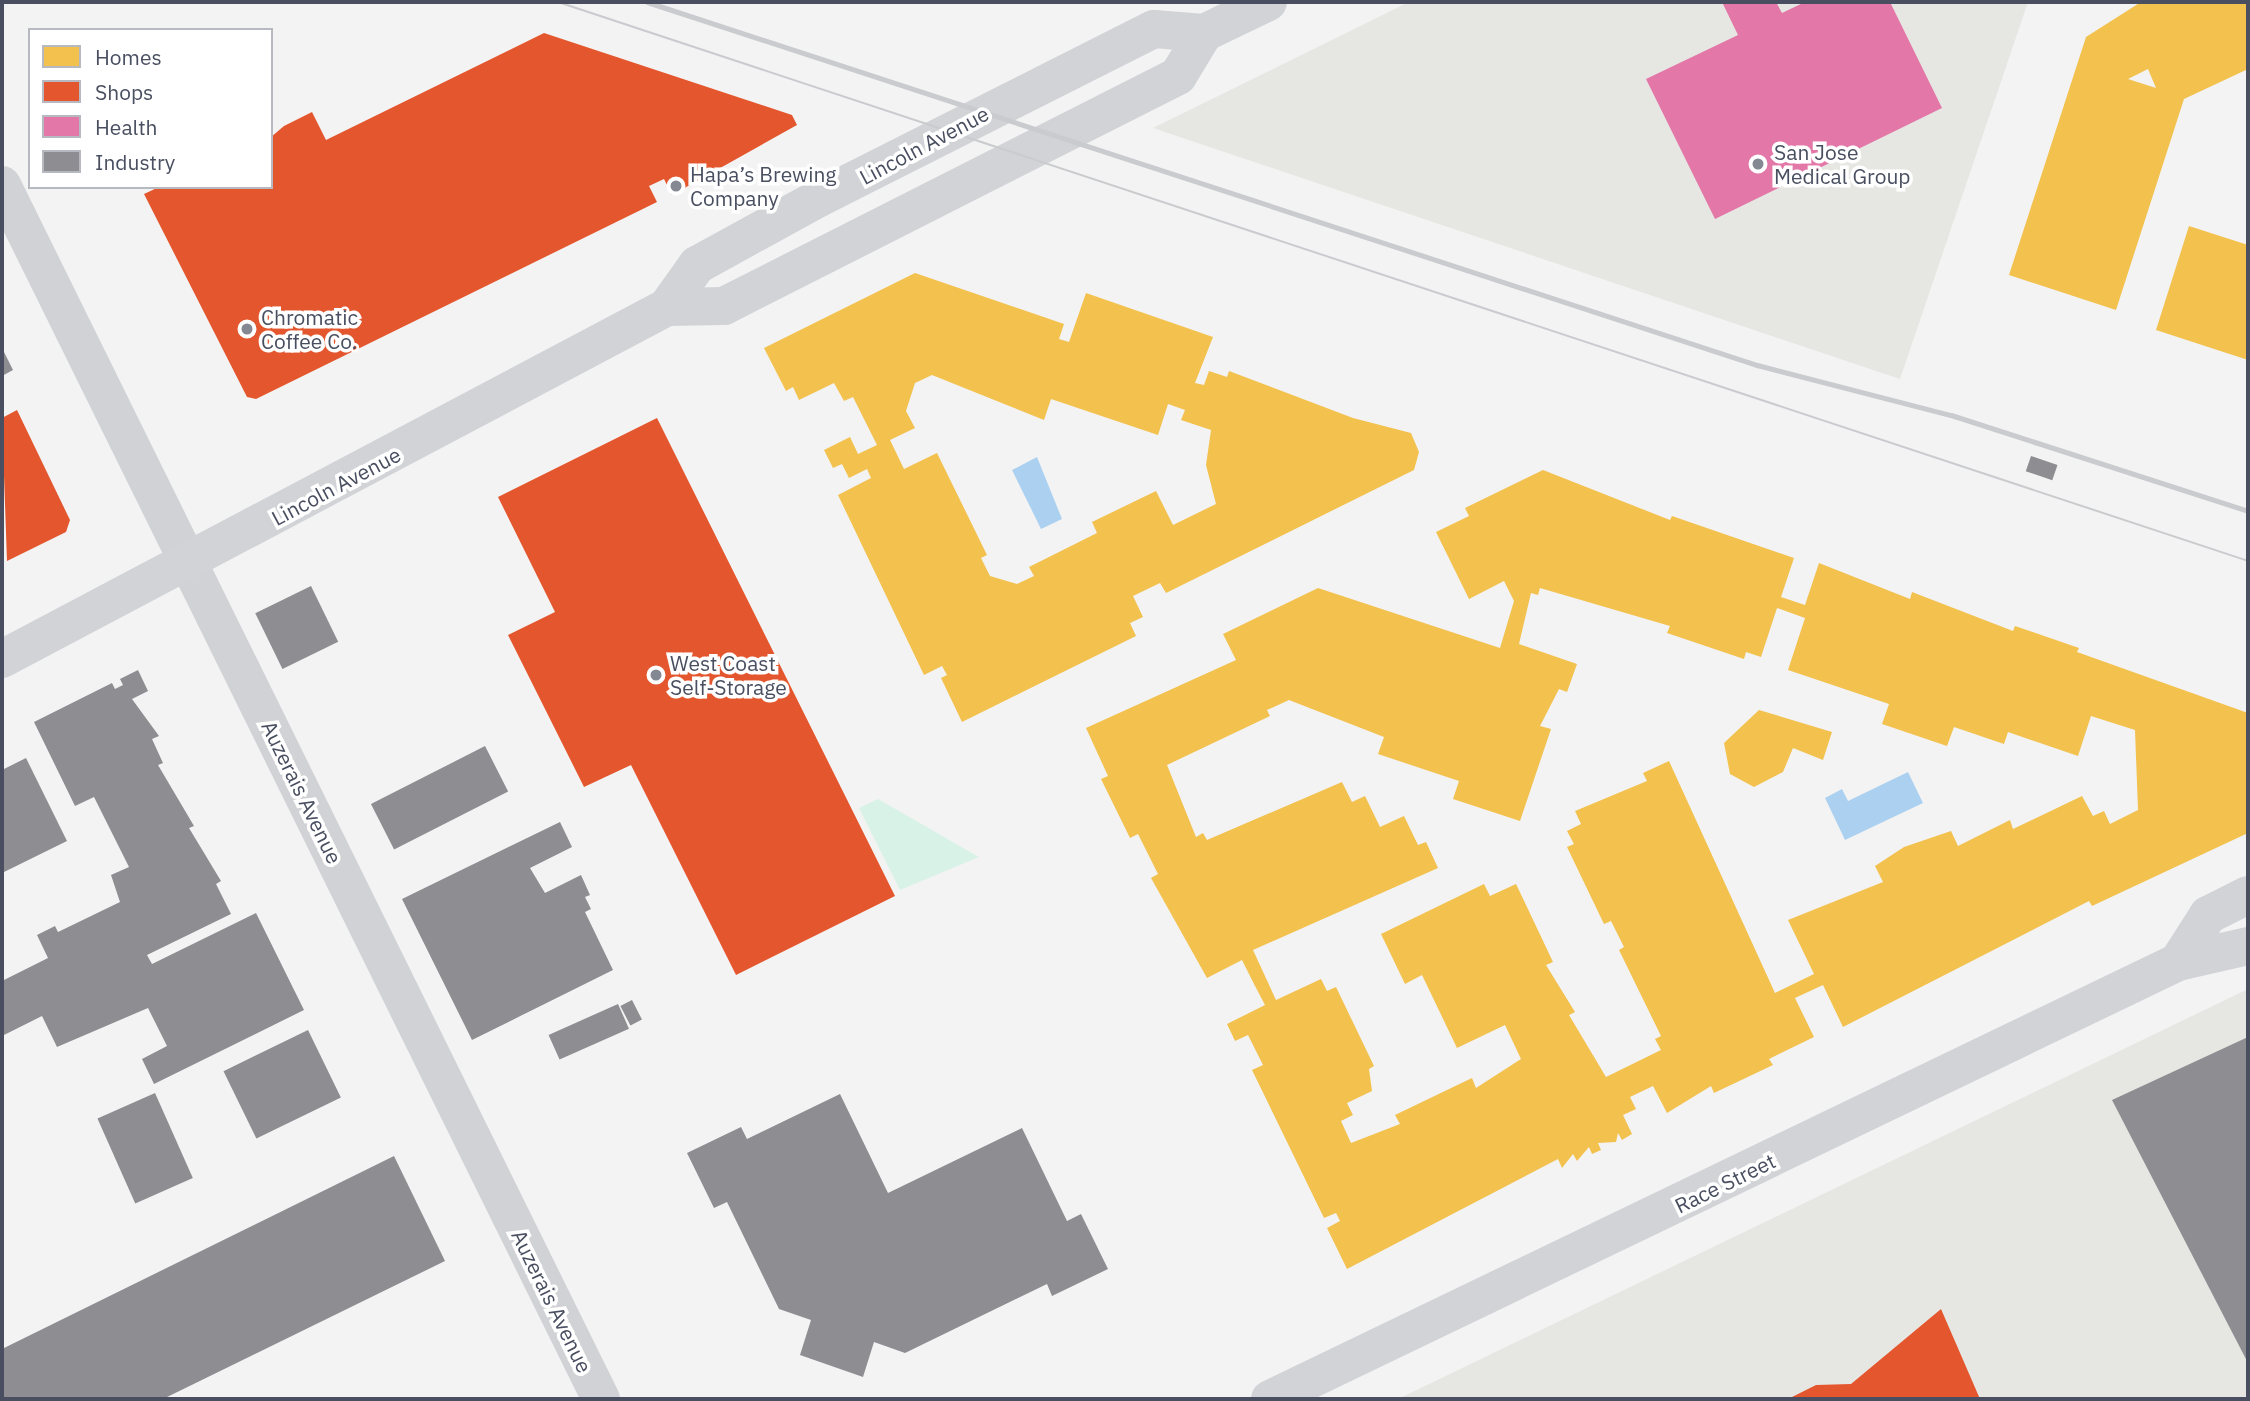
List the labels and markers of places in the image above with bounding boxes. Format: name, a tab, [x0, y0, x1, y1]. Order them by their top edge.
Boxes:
place label: San Jose Medical Group	[1774, 139, 1911, 189]
marker: San Jose Medical Group	[1748, 154, 1768, 174]
place label: Hapa’s Brewing Company	[690, 161, 836, 211]
marker: Hapa’s Brewing Company	[668, 178, 684, 194]
place label: Chromatic Coffee Co.	[261, 304, 358, 354]
marker: Chromatic Coffee Co.	[239, 321, 255, 337]
place label: West Coast Self-Storage	[670, 650, 787, 700]
marker: West Coast Self-Storage	[648, 667, 664, 683]

